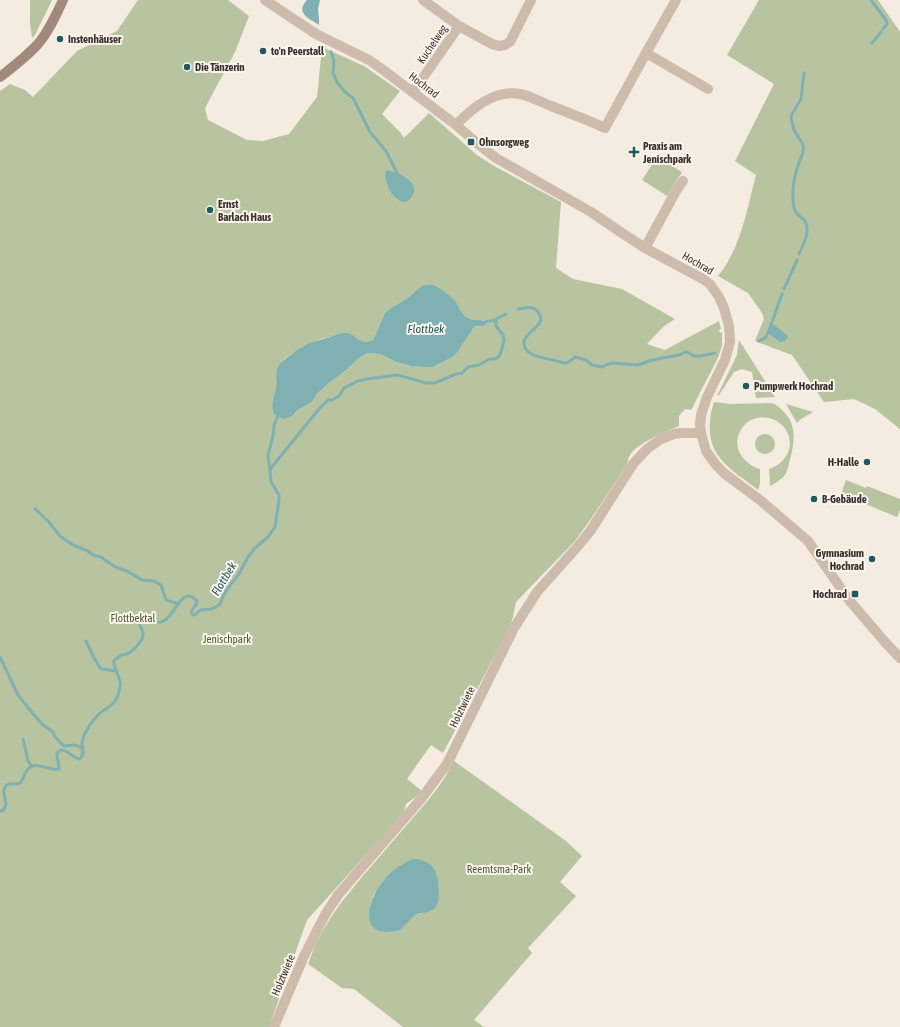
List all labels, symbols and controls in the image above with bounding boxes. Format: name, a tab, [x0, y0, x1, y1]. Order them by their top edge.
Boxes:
street label: Kuchelweg	[415, 22, 449, 66]
place label: Instenhäuser	[68, 33, 122, 45]
marker: Instenhäuser	[55, 34, 65, 44]
place label: to'n Peerstall	[270, 45, 325, 57]
marker: to'n Peerstall	[258, 46, 268, 56]
place label: Die Tänzerin	[195, 61, 245, 73]
marker: Die Tänzerin	[182, 62, 192, 72]
street label: Hochrad	[407, 70, 441, 100]
place label: Ohnsorgweg	[479, 136, 529, 148]
marker: Ohnsorgweg	[466, 137, 476, 147]
place label: Praxis am Jenischpark	[642, 140, 691, 165]
marker: Praxis am Jenischpark	[628, 146, 640, 158]
place label: Ernst Barlach Haus	[218, 198, 271, 223]
marker: Ernst Barlach Haus	[205, 205, 215, 215]
street label: Hochrad	[680, 249, 716, 277]
water label: Flottbek	[408, 322, 445, 336]
place label: Pumpwerk Hochrad	[754, 380, 833, 392]
marker: Pumpwerk Hochrad	[741, 381, 751, 391]
place label: H-Halle	[828, 456, 859, 468]
marker: H-Halle	[862, 457, 872, 467]
place label: B-Gebäude	[822, 493, 867, 505]
marker: B-Gebäude	[809, 494, 819, 504]
place label: Gymnasium Hochrad	[816, 547, 864, 572]
marker: Gymnasium Hochrad	[867, 554, 877, 564]
water label: Flottbek	[209, 559, 240, 598]
place label: Hochrad	[813, 588, 847, 600]
marker: Hochrad	[850, 589, 860, 599]
park label: Flottbektal	[111, 612, 156, 624]
park label: Jenischpark	[203, 633, 251, 645]
street label: Holztwiete	[447, 685, 477, 729]
park label: Reemtsma-Park	[467, 863, 531, 875]
street label: Holztwiete	[269, 953, 297, 997]

